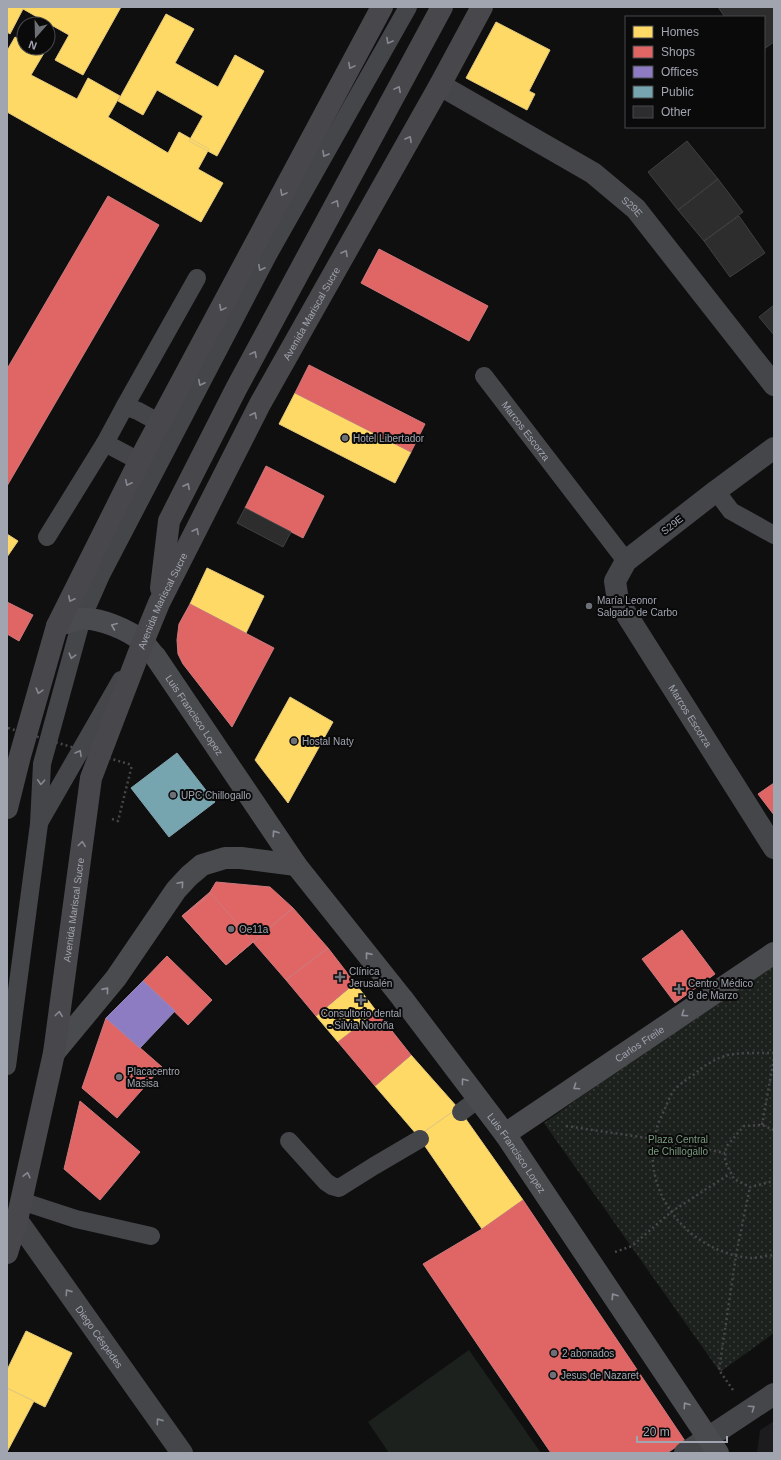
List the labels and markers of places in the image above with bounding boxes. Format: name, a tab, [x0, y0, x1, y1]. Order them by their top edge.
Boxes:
marker: Hotel Libertador	[340, 433, 350, 443]
place label: Hotel Libertador	[353, 433, 425, 444]
place label: María Leonor Salgado de Carbo	[597, 595, 678, 618]
marker: María Leonor Salgado de Carbo	[584, 601, 594, 611]
marker: Hostal Naty	[289, 736, 299, 746]
place label: Hostal Naty	[302, 736, 354, 747]
marker: UPC Chillogallo	[168, 790, 178, 800]
place label: UPC Chillogallo	[181, 790, 251, 801]
marker: Oe11a	[226, 924, 236, 934]
place label: Oe11a	[239, 924, 269, 935]
place label: Clínica Jerusalén	[349, 966, 392, 989]
marker: Clínica Jerusalén	[334, 971, 346, 983]
place label: Centro Médico 8 de Marzo	[688, 978, 753, 1001]
marker: Centro Médico 8 de Marzo	[673, 983, 685, 995]
marker: Consultorio dental - Silvia Noroña	[355, 994, 367, 1006]
place label: Consultorio dental - Silvia Noroña	[321, 1008, 401, 1031]
place label: Placacentro Masisa	[127, 1066, 180, 1089]
marker: Placacentro Masisa	[114, 1072, 124, 1082]
marker: 2 abonados	[549, 1348, 559, 1358]
place label: 2 abonados	[562, 1348, 614, 1359]
marker: Jesus de Nazaret	[548, 1370, 558, 1380]
place label: Jesus de Nazaret	[561, 1370, 639, 1381]

